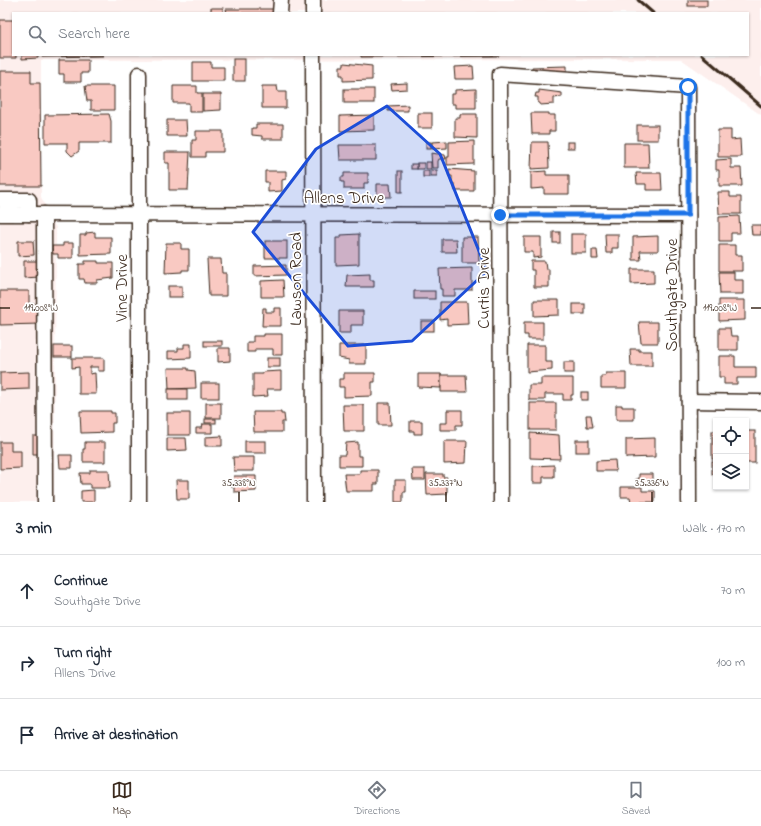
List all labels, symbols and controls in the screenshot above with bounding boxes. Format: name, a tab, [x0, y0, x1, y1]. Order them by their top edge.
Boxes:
search box	[12, 12, 749, 56]
icon: search	[26, 23, 48, 45]
text: Search here	[58, 23, 130, 45]
route start	[679, 78, 697, 96]
street label: Allens Drive	[304, 186, 385, 211]
route end	[491, 206, 509, 224]
street label: Lawson Road	[284, 232, 309, 326]
street label: Southgate Drive	[660, 238, 687, 352]
street label: Curtis Drive	[472, 247, 497, 329]
street label: Vine Drive	[110, 254, 135, 323]
text: 119.008°W	[24, 301, 58, 316]
text: 119.008°W	[703, 301, 737, 316]
map controls	[713, 418, 749, 490]
button: locate	[713, 418, 749, 454]
button: layers	[713, 454, 749, 490]
text: 35.338°N	[222, 476, 256, 491]
text: 35.337°N	[429, 476, 463, 491]
text: 35.336°N	[635, 476, 669, 491]
text: 3 min	[16, 516, 52, 541]
text: Walk · 170 m	[682, 519, 745, 538]
text: Continue	[54, 570, 108, 592]
icon: ahead	[16, 580, 38, 602]
text: 70 m	[721, 581, 745, 600]
text: Southgate Drive	[54, 592, 141, 611]
text: Turn right	[54, 642, 112, 664]
icon: right	[16, 652, 38, 674]
text: 100 m	[716, 653, 745, 672]
text: Allens Drive	[54, 664, 116, 683]
icon: arrive	[16, 724, 38, 746]
text: Arrive at destination	[54, 724, 178, 746]
tab: Map	[111, 779, 133, 819]
tab: Directions	[354, 779, 400, 819]
tab: Saved	[622, 779, 650, 819]

